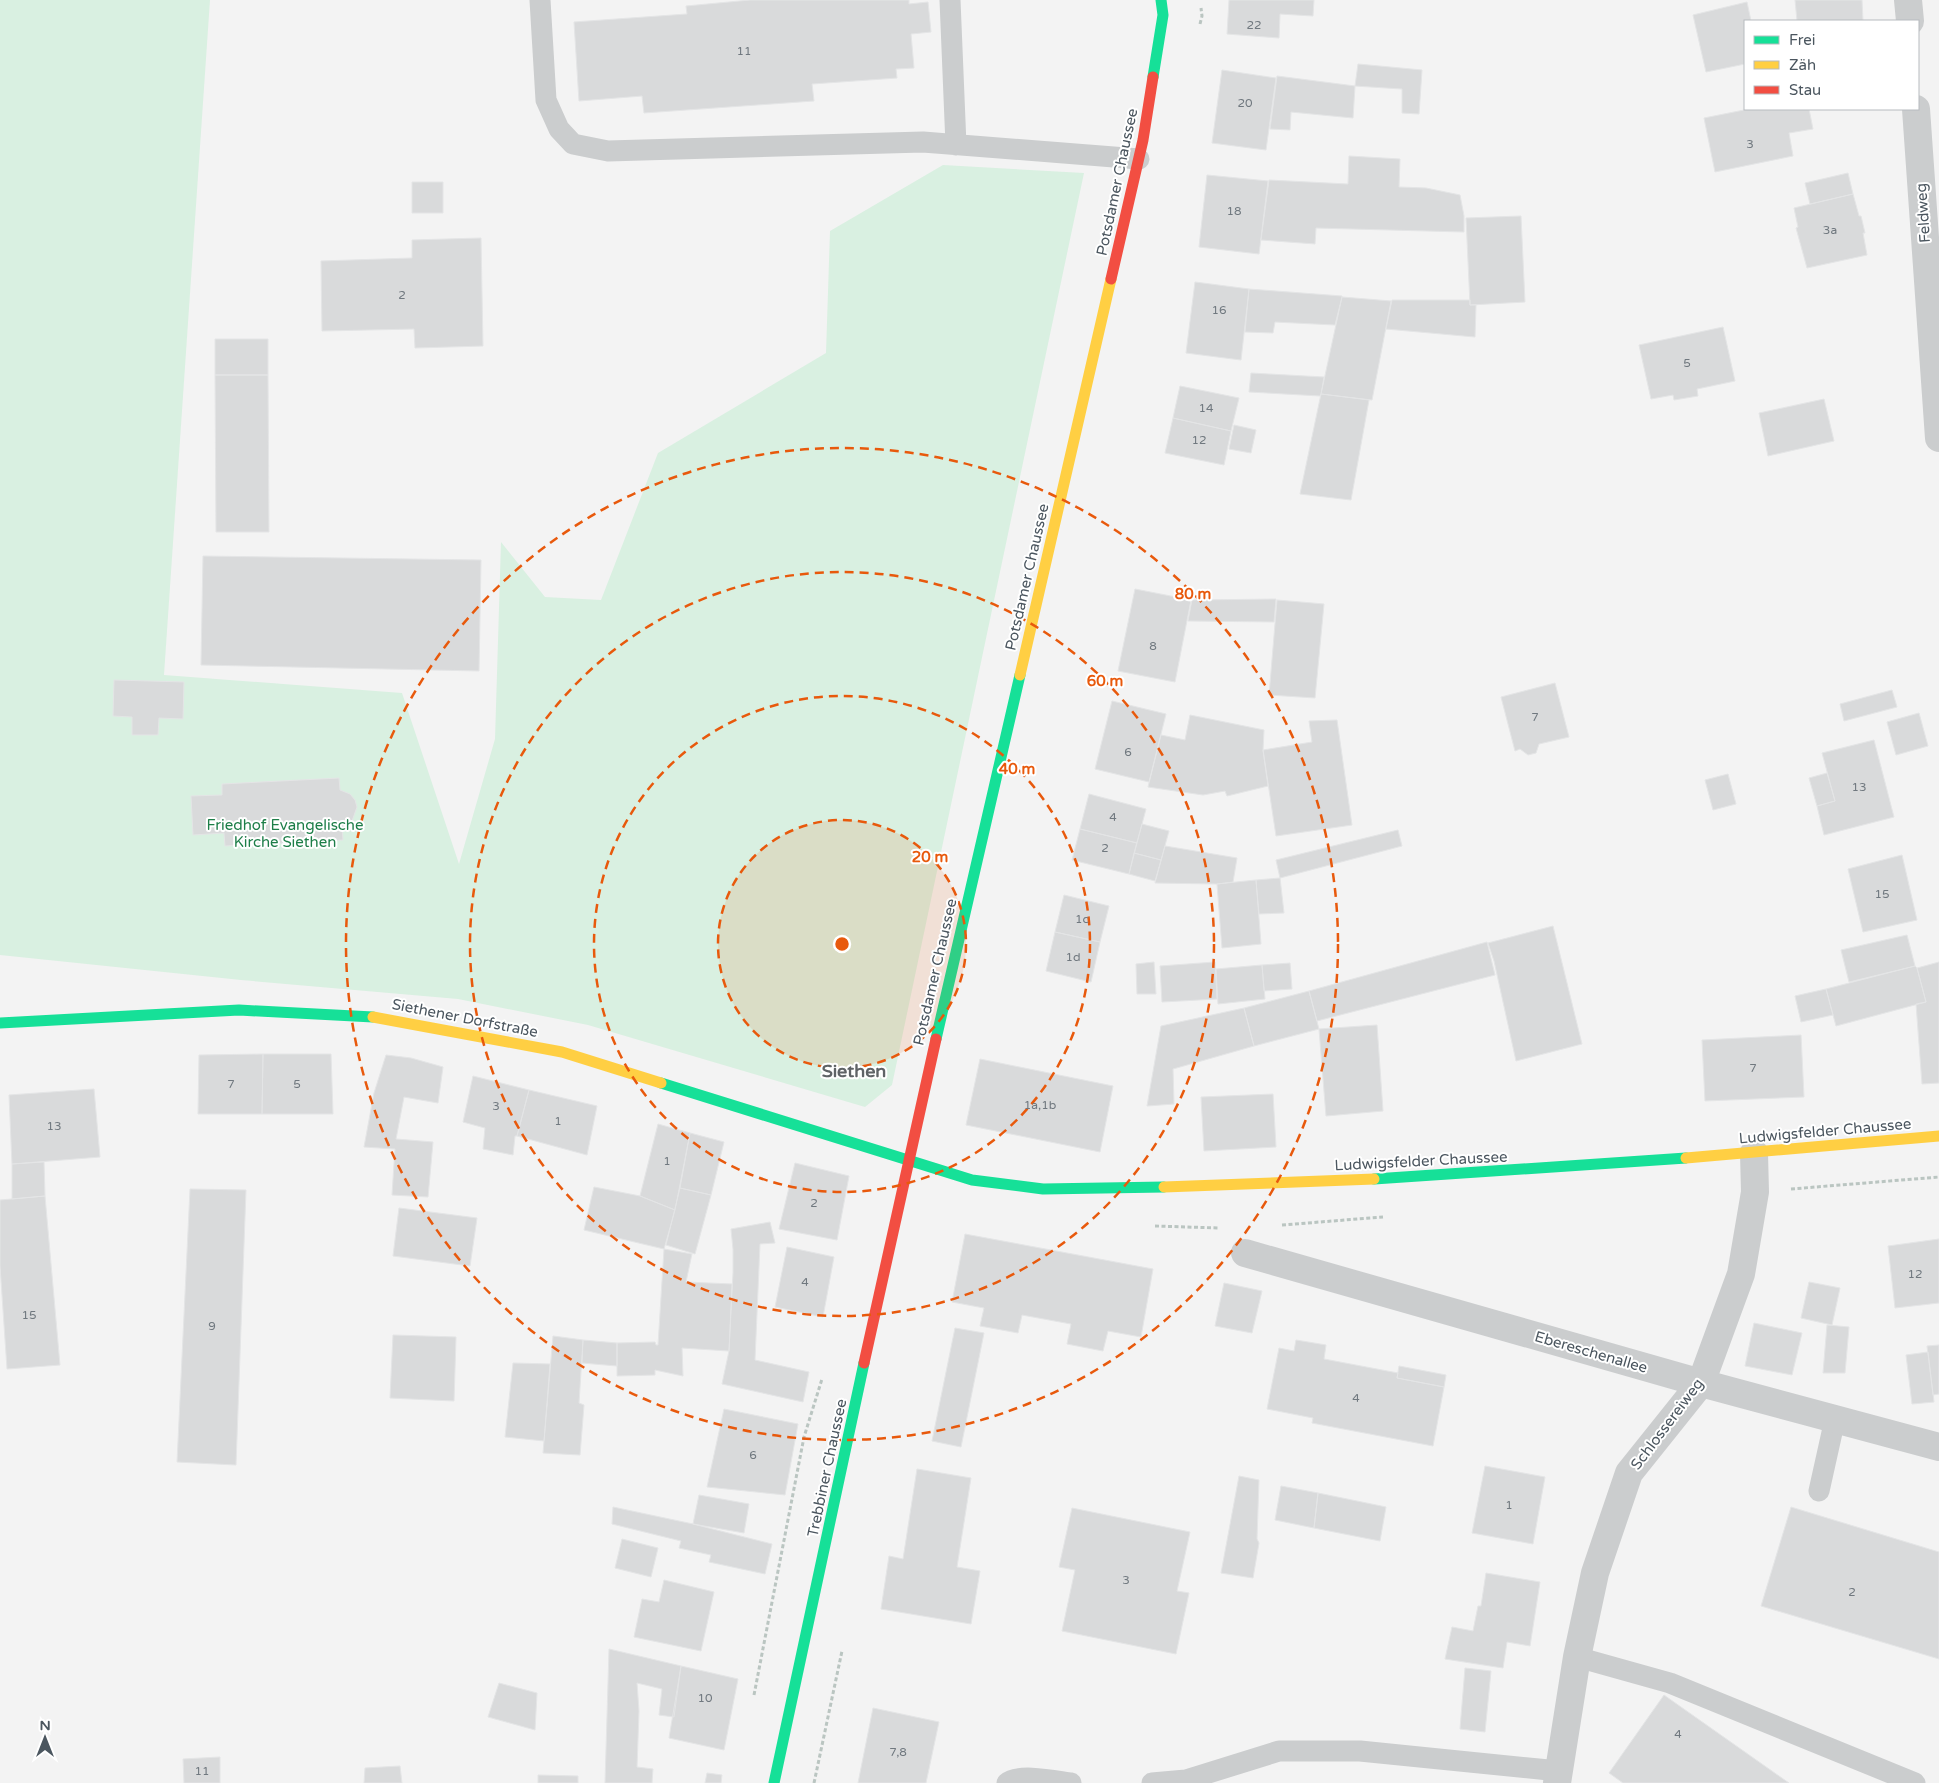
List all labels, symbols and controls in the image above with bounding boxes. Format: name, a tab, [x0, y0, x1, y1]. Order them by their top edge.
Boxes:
house number: 22	[1246, 18, 1262, 32]
legend	[1744, 20, 1919, 110]
text: Frei	[1789, 31, 1815, 49]
house number: 11	[736, 44, 752, 58]
text: Zäh	[1789, 56, 1816, 74]
text: Stau	[1789, 81, 1821, 99]
house number: 20	[1237, 96, 1253, 110]
street label: Potsdamer Chaussee	[1093, 107, 1141, 257]
house number: 3	[1746, 137, 1754, 151]
street label: Feldweg	[1912, 182, 1934, 244]
house number: 18	[1226, 204, 1242, 218]
house number: 3a	[1823, 223, 1837, 237]
house number: 2	[398, 288, 406, 302]
house number: 16	[1211, 303, 1227, 317]
house number: 5	[1683, 356, 1691, 370]
house number: 14	[1198, 401, 1214, 415]
house number: 12	[1191, 433, 1207, 447]
street label: Potsdamer Chaussee	[1001, 502, 1053, 652]
text: 80 m	[1175, 585, 1211, 603]
house number: 8	[1149, 639, 1157, 653]
text: 60 m	[1087, 672, 1123, 690]
house number: 7	[1531, 710, 1539, 724]
house number: 6	[1124, 745, 1132, 759]
text: 40 m	[999, 760, 1035, 778]
house number: 13	[1851, 780, 1867, 794]
house number: 4	[1109, 810, 1117, 824]
park label: Friedhof Evangelische Kirche Siethen	[207, 816, 363, 851]
house number: 2	[1101, 841, 1109, 855]
text: 20 m	[912, 848, 948, 866]
house number: 15	[1874, 887, 1890, 901]
street label: Potsdamer Chaussee	[909, 897, 961, 1047]
house number: 1c	[1075, 912, 1089, 926]
centre of rings	[833, 935, 851, 953]
house number: 1d	[1065, 950, 1081, 964]
street label: Siethener Dorfstraße	[391, 995, 539, 1041]
district label: Siethen	[822, 1060, 886, 1082]
house number: 7	[1749, 1061, 1757, 1075]
house number: 7	[227, 1077, 235, 1091]
house number: 5	[293, 1077, 301, 1091]
house number: 1a,1b	[1024, 1098, 1056, 1112]
house number: 3	[492, 1099, 500, 1113]
house number: 1	[554, 1114, 562, 1128]
street label: Ludwigsfelder Chaussee	[1738, 1114, 1912, 1148]
house number: 13	[46, 1119, 62, 1133]
street label: Ludwigsfelder Chaussee	[1334, 1147, 1508, 1175]
house number: 1	[663, 1154, 671, 1168]
house number: 2	[810, 1196, 818, 1210]
house number: 12	[1907, 1267, 1923, 1281]
house number: 4	[801, 1275, 809, 1289]
house number: 15	[21, 1308, 37, 1322]
house number: 9	[208, 1319, 216, 1333]
street label: Ebereschenallee	[1533, 1327, 1649, 1377]
street label: Schlossereiweg	[1627, 1375, 1707, 1473]
house number: 4	[1352, 1391, 1360, 1405]
street label: Trebbiner Chaussee	[804, 1397, 850, 1539]
house number: 6	[749, 1448, 757, 1462]
house number: 1	[1505, 1498, 1513, 1512]
house number: 3	[1122, 1573, 1130, 1587]
house number: 2	[1848, 1585, 1856, 1599]
house number: 10	[697, 1691, 713, 1705]
north arrow	[20, 1713, 70, 1763]
text: N	[39, 1717, 51, 1734]
house number: 4	[1674, 1727, 1682, 1741]
house number: 7,8	[889, 1745, 907, 1759]
house number: 11	[194, 1764, 210, 1778]

